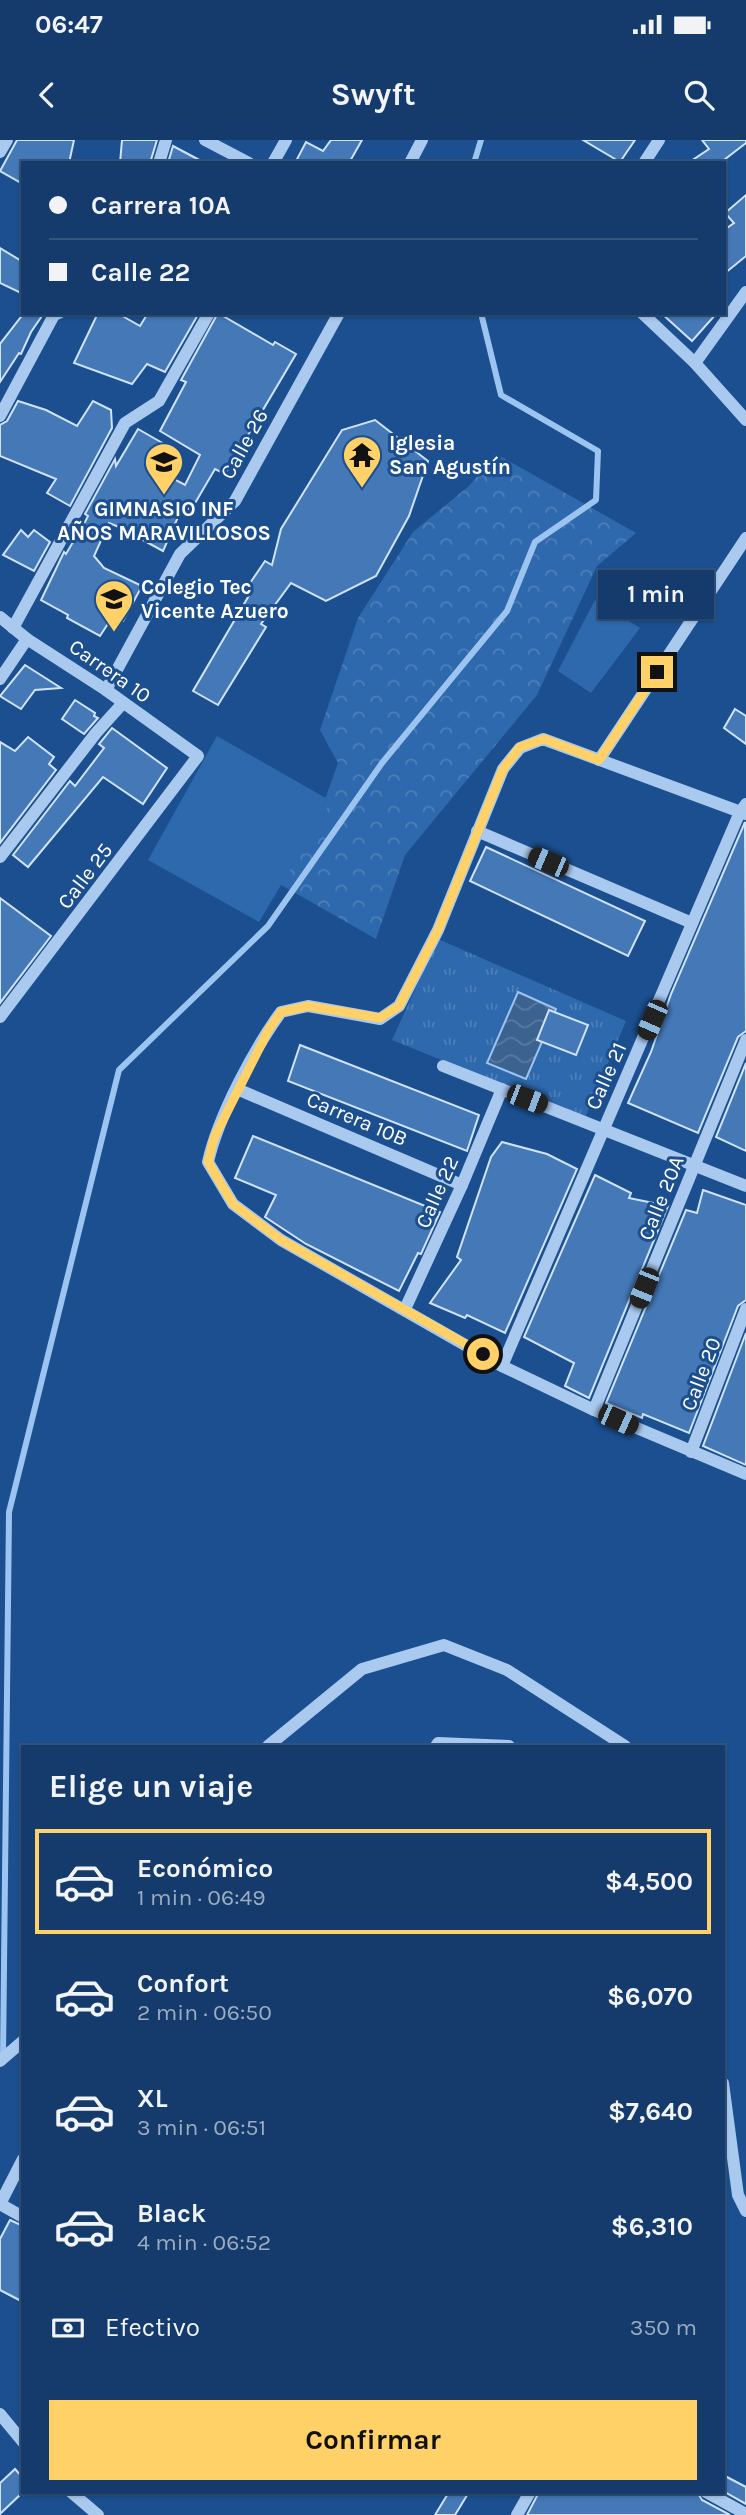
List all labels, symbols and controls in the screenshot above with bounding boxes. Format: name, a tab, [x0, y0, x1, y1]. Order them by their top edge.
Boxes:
text: 06:47	[35, 9, 103, 40]
icon: back	[28, 76, 66, 114]
text: Swyft	[330, 76, 416, 113]
icon: search	[680, 76, 718, 114]
text: Carrera 10A	[91, 190, 231, 221]
text: Calle 22	[91, 257, 190, 288]
street label: Calle 26	[215, 405, 273, 483]
place label: Iglesia San Agustín	[389, 431, 511, 479]
temple icon: Iglesia San Agustín	[341, 434, 383, 489]
school or university icon: GIMNASIO INF AÑOS MARAVILLOSOS	[143, 441, 185, 496]
place label: GIMNASIO INF AÑOS MARAVILLOSOS	[57, 497, 271, 545]
callout: 1 min	[599, 570, 715, 620]
place label: Colegio Tec Vicente Azuero	[141, 575, 289, 623]
school or university icon: Colegio Tec Vicente Azuero	[93, 578, 135, 633]
text: 1 min	[627, 581, 685, 608]
street label: Carrera 10	[65, 634, 155, 708]
route end	[641, 656, 673, 688]
street label: Calle 25	[53, 838, 117, 914]
car	[525, 844, 572, 880]
car	[634, 997, 671, 1043]
street label: Calle 21	[581, 1039, 631, 1113]
car	[504, 1082, 551, 1116]
street label: Carrera 10B	[303, 1087, 411, 1151]
street label: Calle 22	[411, 1152, 463, 1232]
street label: Calle 20A	[633, 1152, 689, 1244]
car	[627, 1265, 662, 1311]
street label: Calle 20	[676, 1334, 726, 1414]
route start	[467, 1338, 499, 1370]
car	[595, 1402, 642, 1438]
text: Elige un viaje	[49, 1768, 253, 1805]
icon: car	[53, 1850, 116, 1913]
text: Económico	[137, 1853, 273, 1884]
text: $4,500	[605, 1866, 693, 1897]
text: 1 min · 06:49	[137, 1884, 266, 1911]
icon: car	[53, 1965, 116, 2028]
text: Confort	[137, 1968, 229, 1999]
text: $6,070	[607, 1981, 693, 2012]
text: 2 min · 06:50	[137, 1999, 272, 2026]
icon: car	[53, 2080, 116, 2143]
text: XL	[137, 2083, 168, 2114]
text: $7,640	[608, 2096, 693, 2127]
text: 3 min · 06:51	[137, 2114, 266, 2141]
icon: car	[53, 2195, 116, 2258]
text: Black	[137, 2198, 206, 2229]
text: $6,310	[611, 2211, 693, 2242]
text: 4 min · 06:52	[137, 2229, 271, 2256]
icon: cash	[49, 2309, 87, 2347]
text: Efectivo	[105, 2312, 200, 2343]
text: 350 m	[630, 2314, 697, 2341]
button: Confirmar	[49, 2400, 697, 2480]

